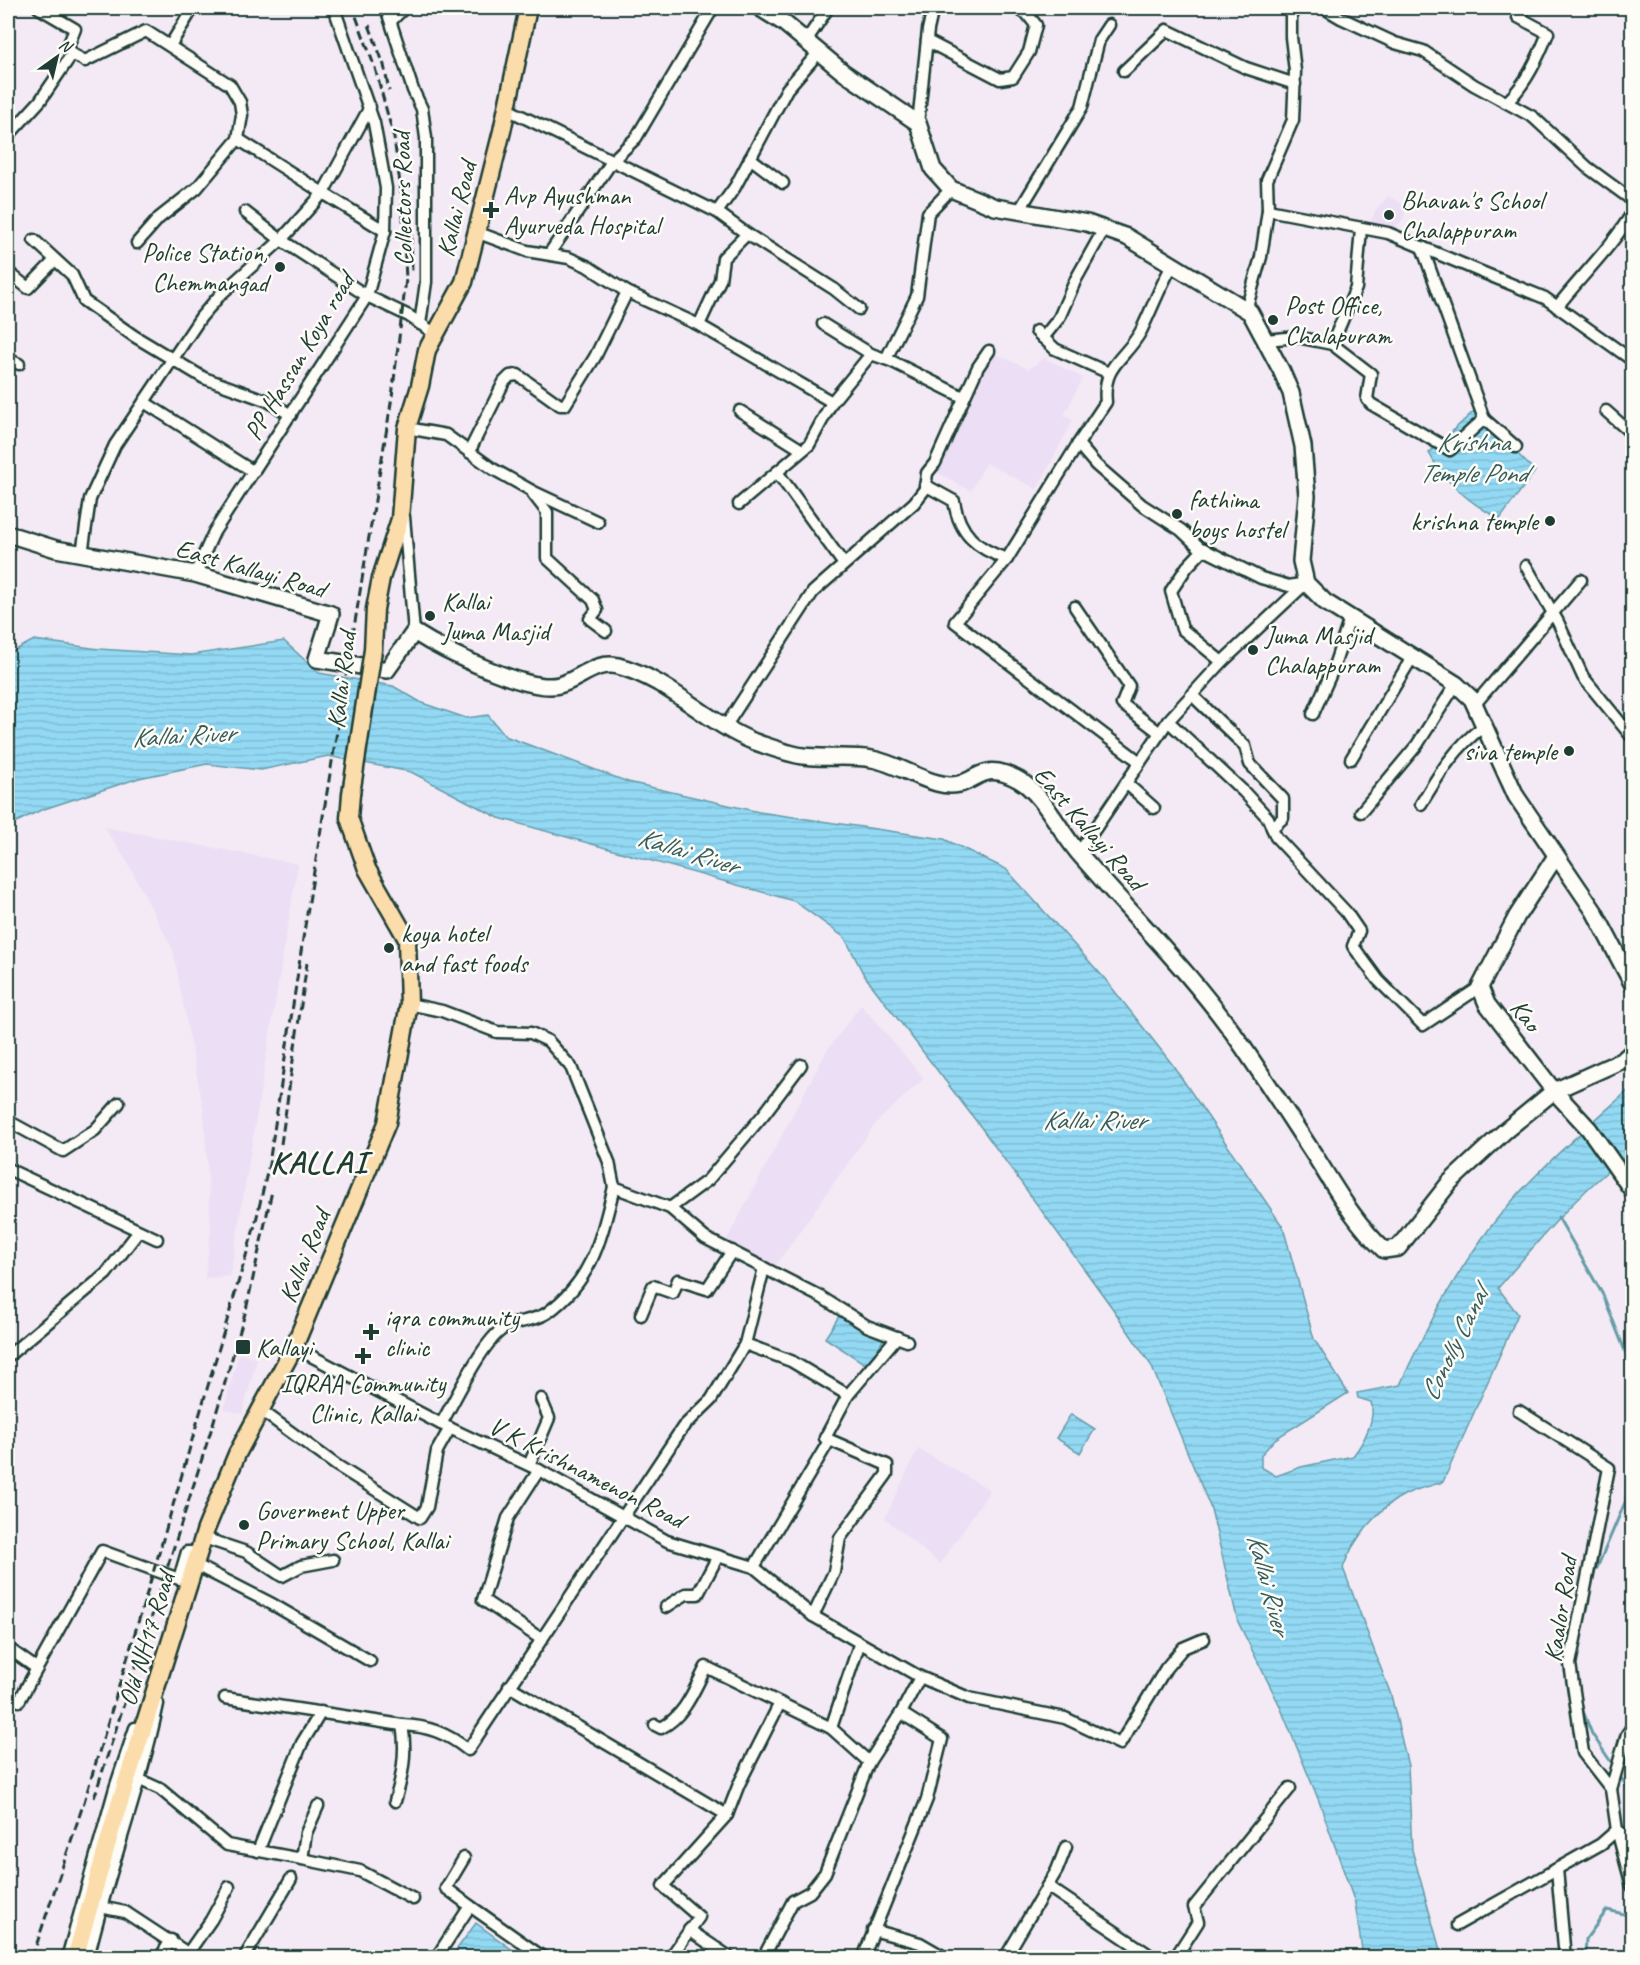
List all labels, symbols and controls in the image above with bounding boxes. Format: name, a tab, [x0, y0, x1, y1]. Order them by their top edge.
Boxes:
north arrow	[27, 27, 87, 87]
text: N	[55, 34, 77, 58]
street label: Collectors Road	[385, 128, 420, 266]
street label: Kallai Road	[429, 154, 485, 260]
place label: Avp Ayushman Ayurveda Hospital	[504, 179, 664, 242]
place label: Bhavan's School Chalappuram	[1401, 184, 1548, 247]
marker: Avp Ayushman Ayurveda Hospital	[482, 201, 500, 219]
marker: Bhavan's School Chalappuram	[1382, 208, 1396, 222]
place label: Police Station, Chemmangad	[142, 236, 272, 299]
marker: Police Station, Chemmangad	[273, 260, 287, 274]
street label: PP Hassan Koya road	[236, 263, 364, 446]
place label: Post Office, Chalapuram	[1285, 289, 1394, 352]
marker: Post Office, Chalapuram	[1266, 313, 1280, 327]
water label: Krishna Temple Pond	[1419, 425, 1535, 490]
place label: fathima boys hostel	[1189, 483, 1290, 546]
place label: krishna temple	[1411, 505, 1541, 538]
marker: fathima boys hostel	[1170, 507, 1184, 521]
marker: krishna temple	[1543, 514, 1557, 528]
street label: East Kallayi Road	[172, 531, 333, 607]
place label: Kallai Juma Masjid	[440, 585, 553, 648]
marker: Kallai Juma Masjid	[423, 609, 437, 623]
place label: Juma Masjid Chalappuram	[1263, 619, 1382, 682]
street label: Kallai Road	[319, 626, 364, 730]
marker: Juma Masjid Chalappuram	[1246, 643, 1260, 657]
water label: Kallai River	[131, 715, 240, 755]
place label: siva temple	[1464, 735, 1560, 768]
marker: siva temple	[1562, 744, 1576, 758]
street label: East Kallayi Road	[1026, 759, 1155, 900]
water label: Kallai River	[634, 820, 747, 884]
place label: koya hotel and fast foods	[401, 917, 529, 980]
marker: koya hotel and fast foods	[382, 941, 396, 955]
street label: Kao	[1503, 992, 1550, 1040]
water label: Kallai River	[1043, 1103, 1151, 1137]
district label: KALLAI	[270, 1142, 373, 1183]
street label: Kallai Road	[271, 1201, 339, 1307]
water label: Conolly Canal	[1412, 1275, 1500, 1406]
place label: iqra community clinic	[385, 1301, 521, 1364]
marker: iqra community clinic	[362, 1323, 380, 1341]
place label: Kallayi	[256, 1331, 315, 1364]
marker: Kallayi	[234, 1338, 252, 1356]
marker: IQRAA Community Clinic, Kallai	[354, 1347, 372, 1365]
place label: IQRAA Community Clinic, Kallai	[281, 1367, 447, 1430]
street label: V K Krishnamenon Road	[483, 1409, 693, 1538]
place label: Goverment Upper Primary School, Kallai	[256, 1494, 452, 1557]
marker: Goverment Upper Primary School, Kallai	[237, 1518, 251, 1532]
water label: Kallai River	[1239, 1530, 1300, 1643]
street label: Kaalor Road	[1536, 1550, 1586, 1664]
street label: Old NH17 Road	[111, 1565, 184, 1710]

